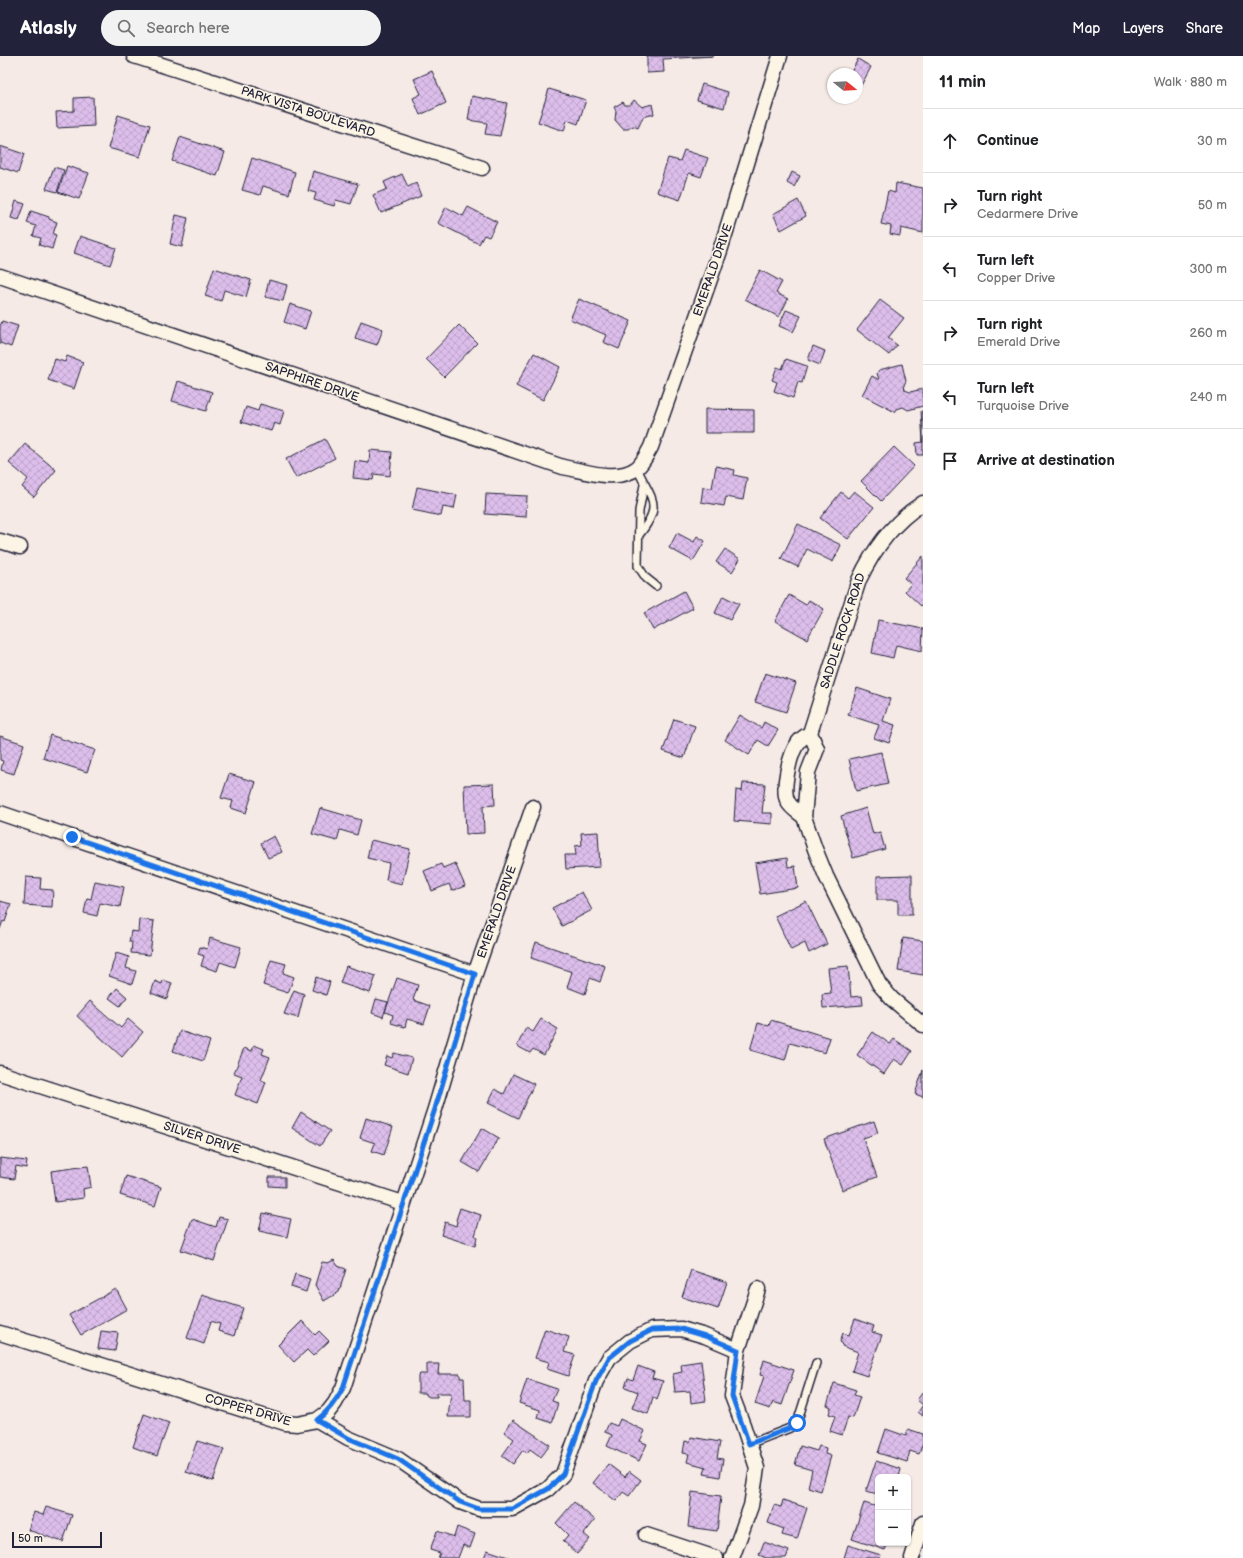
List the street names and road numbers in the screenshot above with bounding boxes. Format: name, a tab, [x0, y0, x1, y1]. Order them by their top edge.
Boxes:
street label: PARK VISTA BOULEVARD	[239, 83, 377, 141]
street label: EMERALD DRIVE	[690, 221, 736, 318]
street label: SAPPHIRE DRIVE	[263, 359, 361, 405]
street label: SADDLE ROCK ROAD	[817, 571, 869, 691]
street label: EMERALD DRIVE	[474, 863, 520, 960]
street label: SILVER DRIVE	[162, 1118, 243, 1158]
street label: COPPER DRIVE	[203, 1391, 293, 1429]

